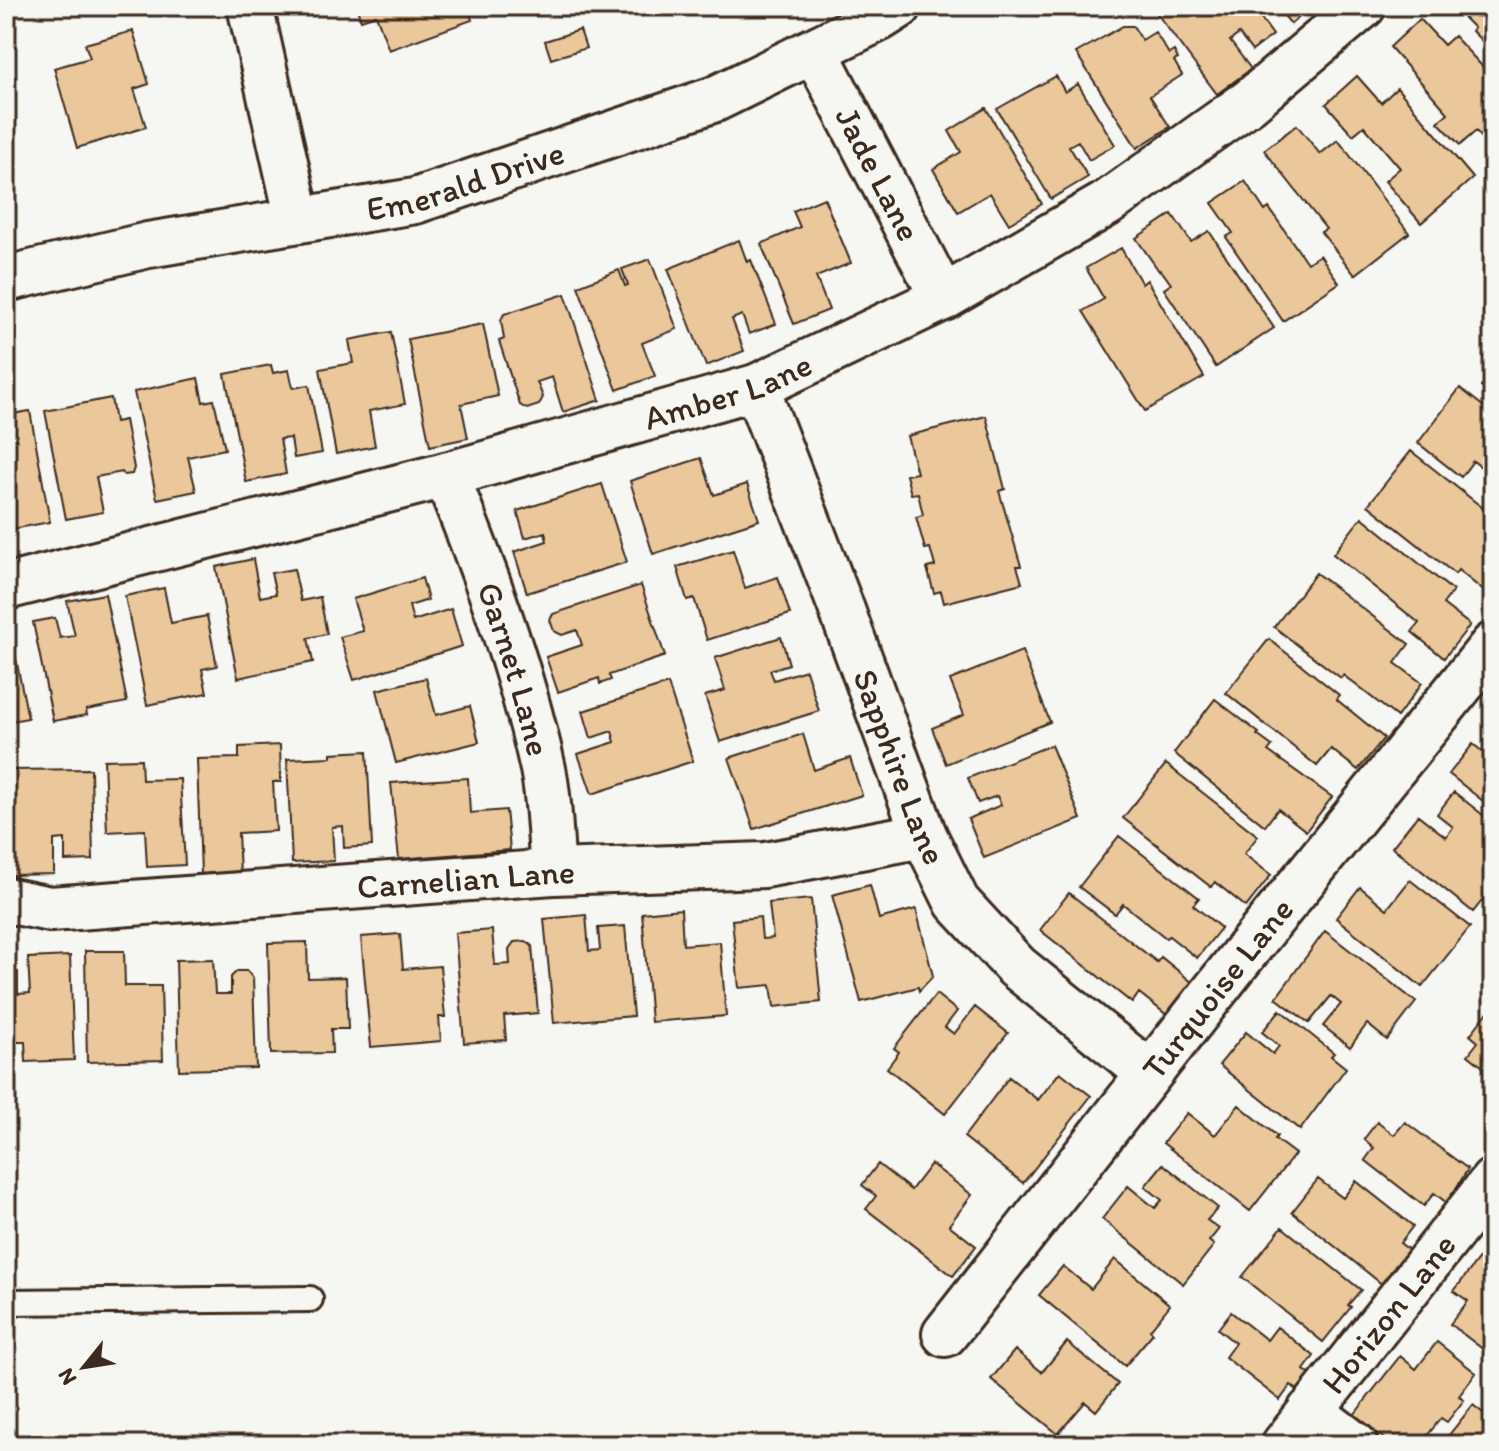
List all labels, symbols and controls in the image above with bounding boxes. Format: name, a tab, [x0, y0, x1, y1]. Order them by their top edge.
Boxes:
street label: Jade Lane	[827, 100, 930, 247]
street label: Emerald Drive	[363, 131, 569, 229]
street label: Amber Lane	[639, 343, 818, 438]
street label: Garnet Lane	[469, 576, 560, 760]
street label: Sapphire Lane	[845, 664, 956, 871]
street label: Carnelian Lane	[355, 851, 576, 907]
street label: Turquoise Lane	[1133, 889, 1302, 1087]
street label: Horizon Lane	[1312, 1225, 1464, 1402]
north arrow	[44, 1327, 124, 1407]
text: N	[52, 1364, 83, 1390]

